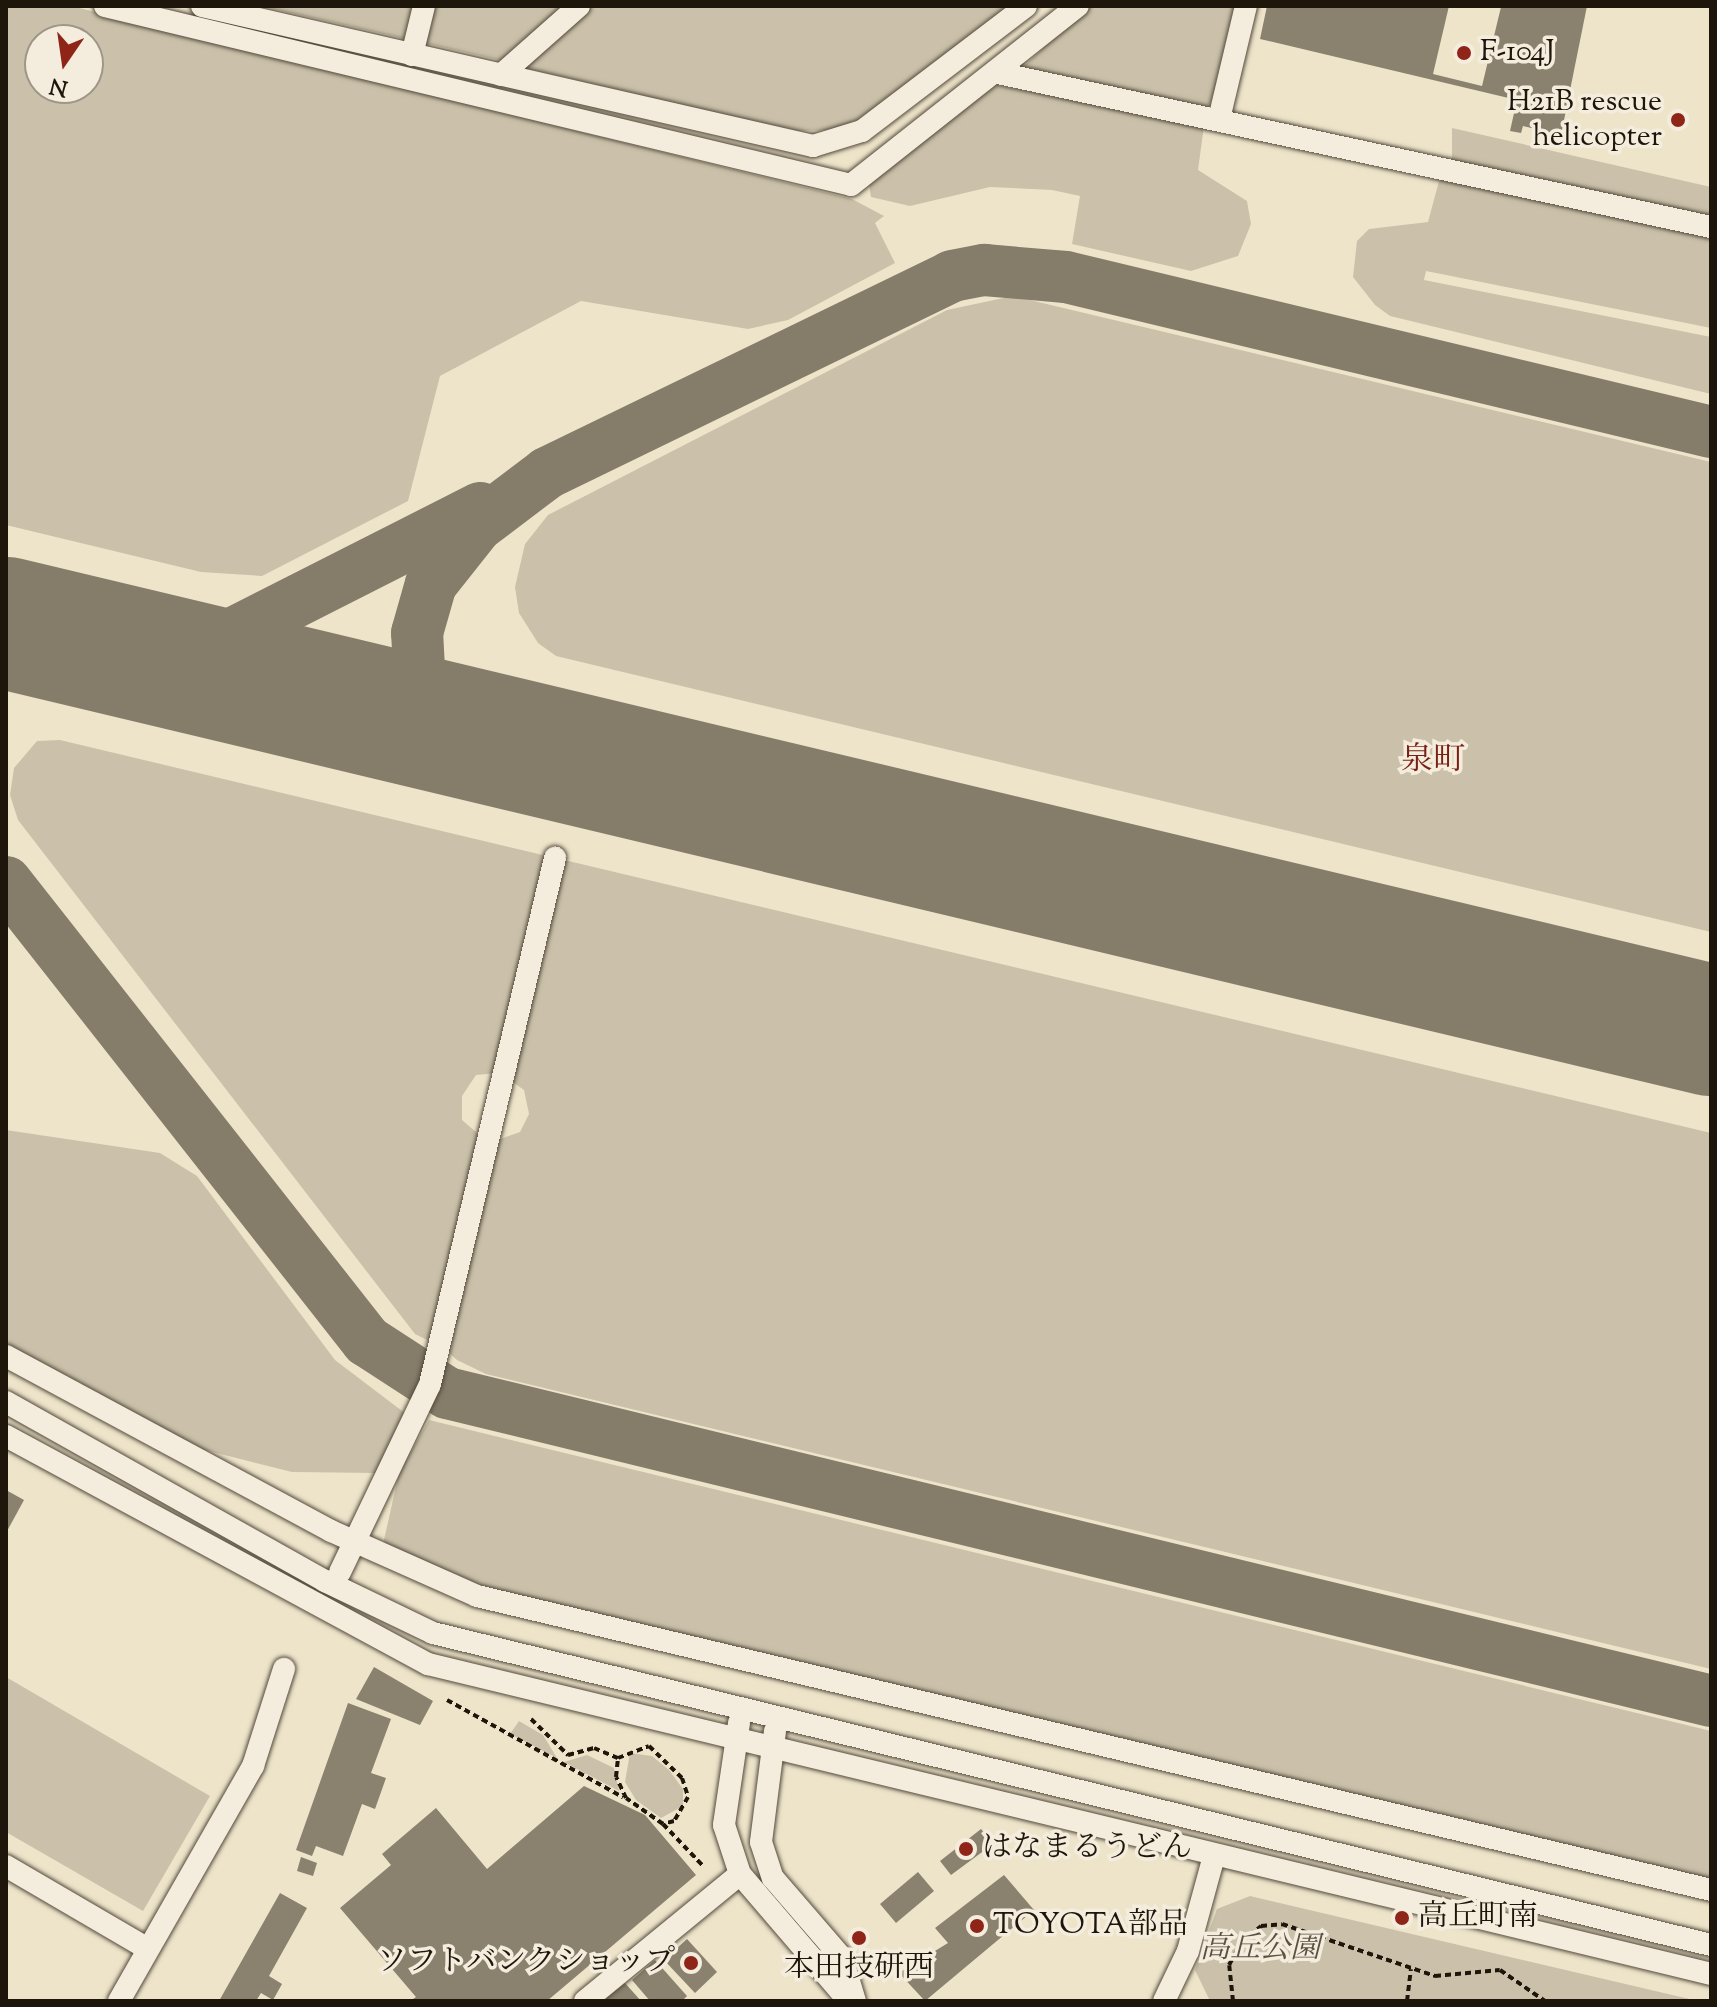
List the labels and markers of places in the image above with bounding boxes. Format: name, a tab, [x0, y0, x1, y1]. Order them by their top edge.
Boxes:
place label: F-104J	[1480, 35, 1554, 71]
marker: F-104J	[1455, 44, 1473, 62]
place label: H21B rescue helicopter	[1507, 85, 1662, 156]
marker: H21B rescue helicopter	[1669, 111, 1687, 129]
place label: はなまるうどん	[982, 1831, 1192, 1867]
marker: はなまるうどん	[957, 1840, 975, 1858]
place label: 高丘町南	[1418, 1900, 1538, 1936]
place label: TOYOTA部品	[993, 1908, 1188, 1944]
marker: 高丘町南	[1393, 1909, 1411, 1927]
marker: TOYOTA部品	[968, 1917, 986, 1935]
marker: 本田技研西	[850, 1929, 868, 1947]
place label: ソフトバンクショップ	[375, 1945, 675, 1981]
place label: 本田技研西	[784, 1951, 934, 1987]
marker: ソフトバンクショップ	[682, 1954, 700, 1972]

